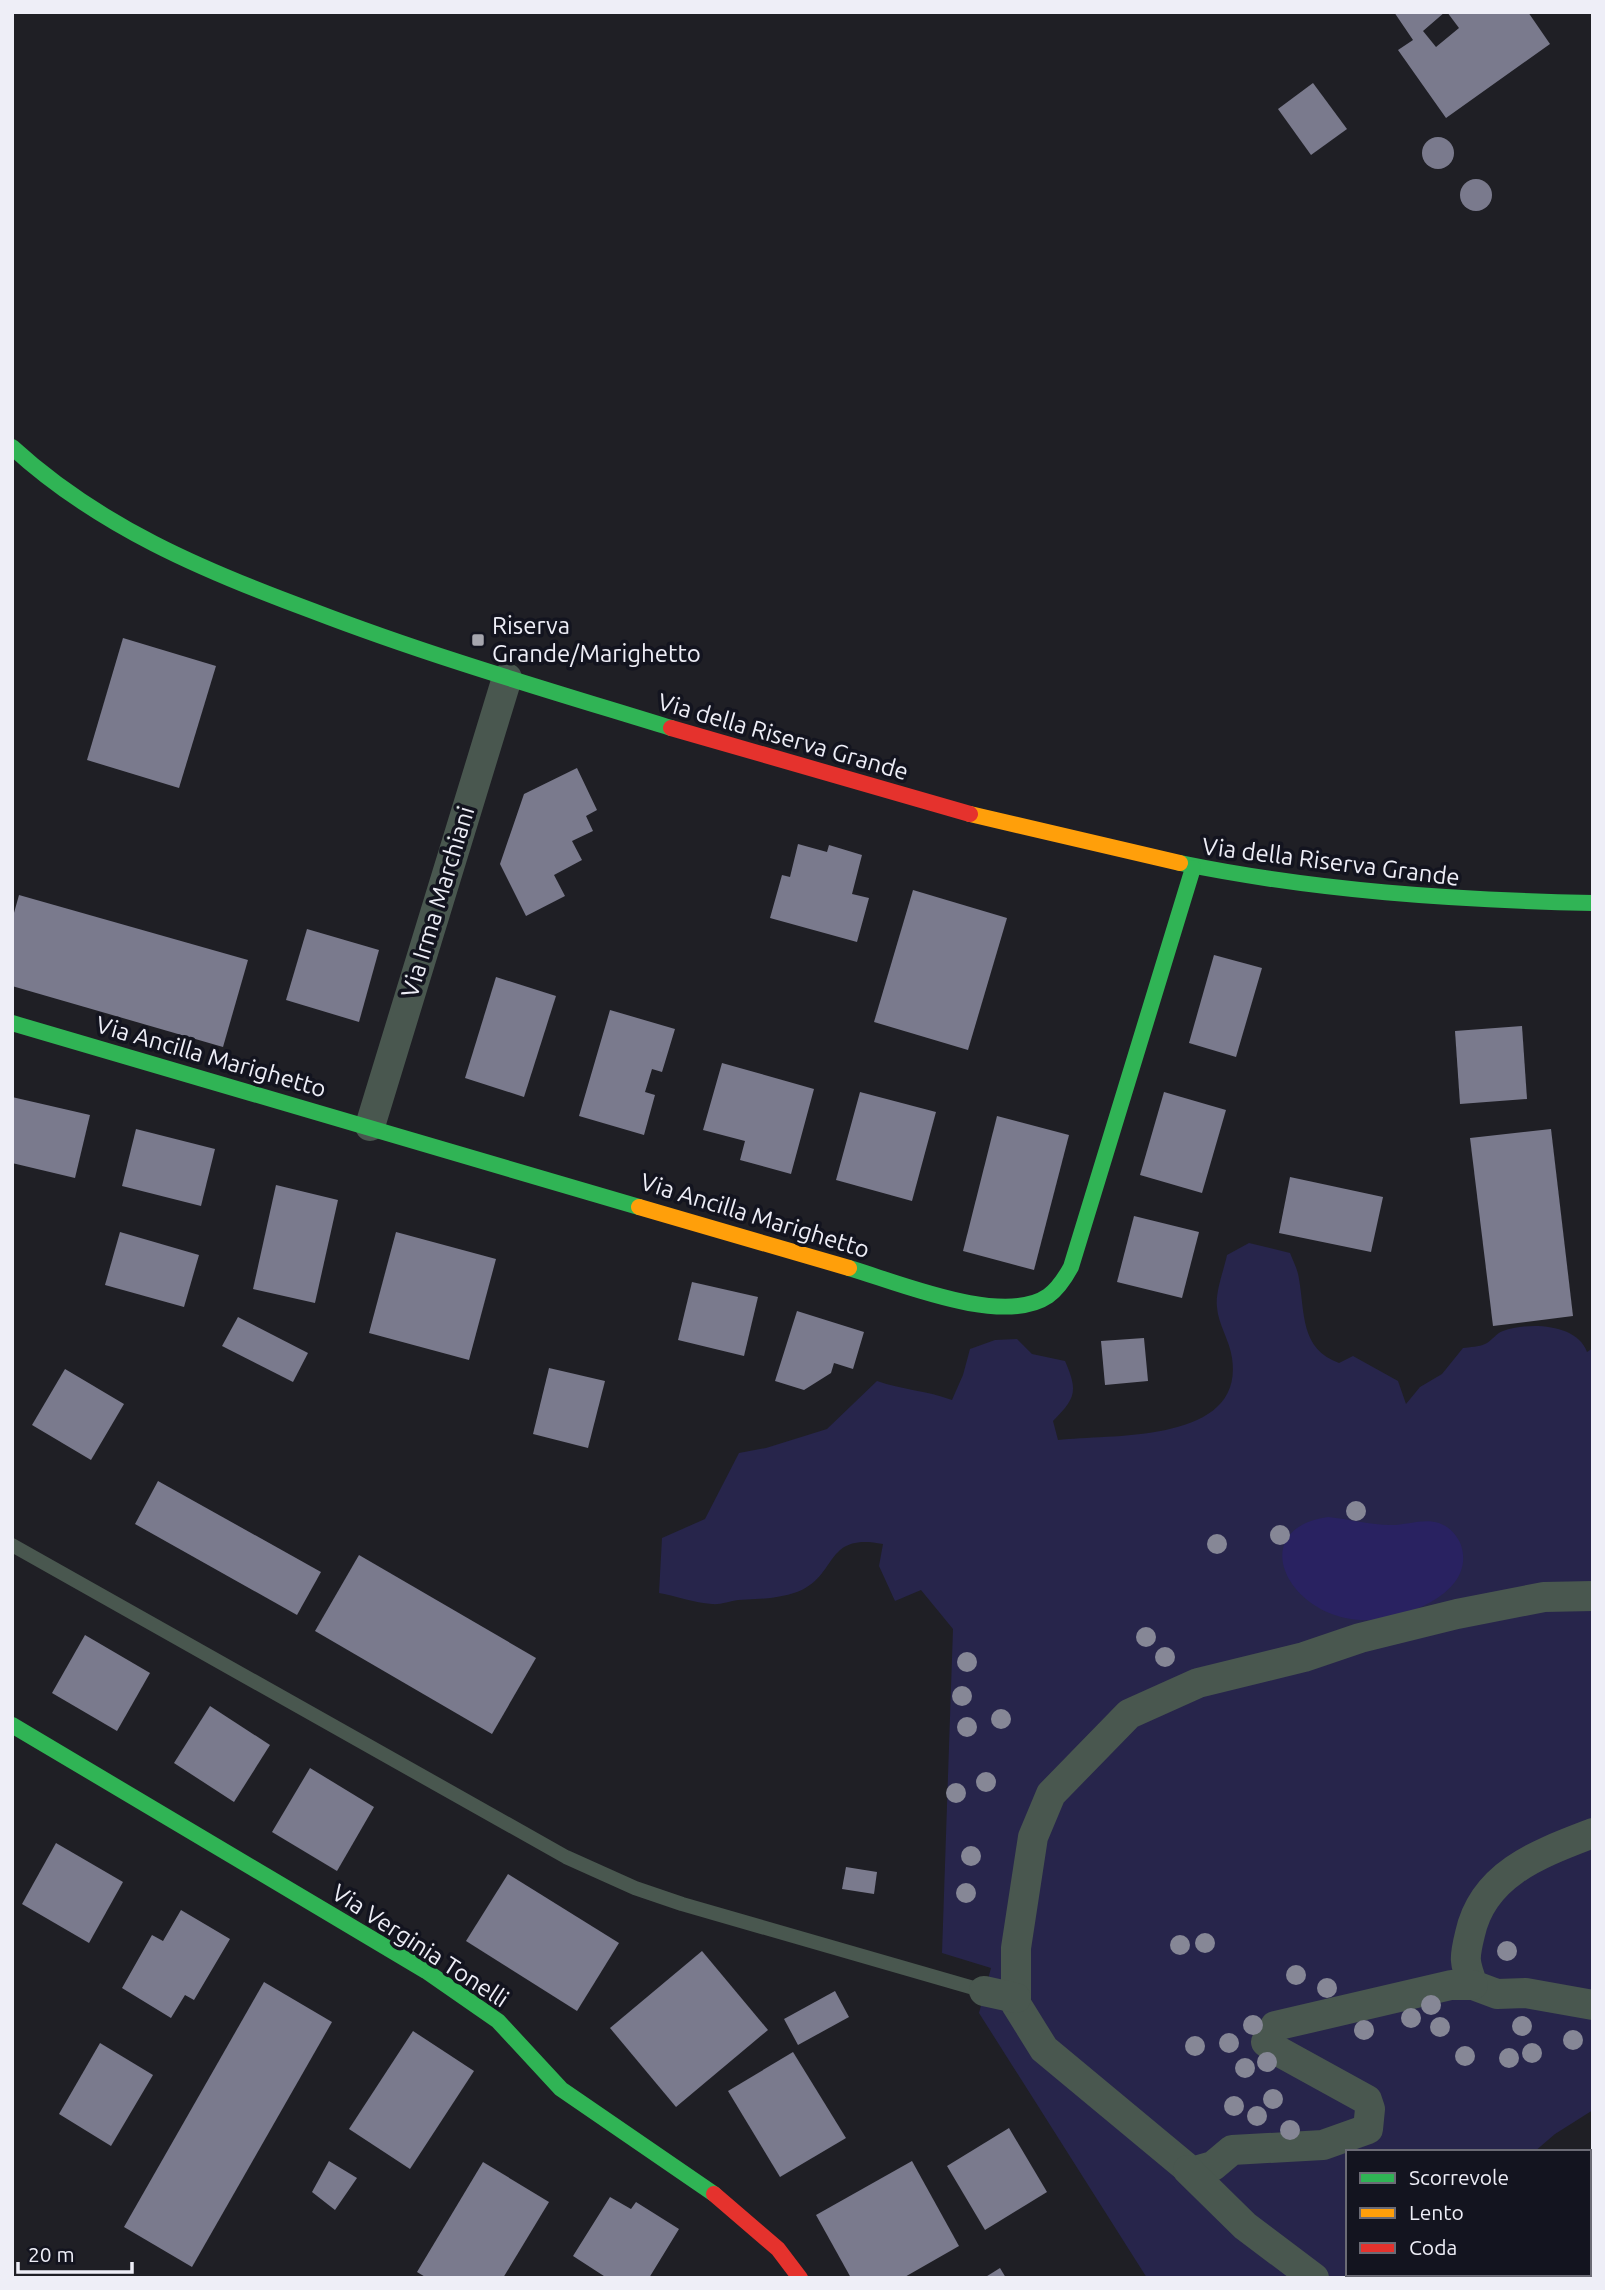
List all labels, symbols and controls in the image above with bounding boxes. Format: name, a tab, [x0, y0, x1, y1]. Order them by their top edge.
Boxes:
place label: Riserva Grande/Marighetto	[492, 612, 701, 667]
marker: Riserva Grande/Marighetto	[470, 632, 486, 648]
street label: Via della Riserva Grande	[655, 688, 912, 785]
street label: Via Irma Marchiani	[396, 803, 479, 1001]
street label: Via della Riserva Grande	[1201, 832, 1461, 891]
street label: Via Ancilla Marighetto	[93, 1011, 329, 1102]
street label: Via Ancilla Marighetto	[637, 1168, 873, 1263]
street label: Via Verginia Tonelli	[327, 1878, 514, 2013]
legend	[1346, 2150, 1591, 2276]
text: Scorrevole	[1409, 2165, 1509, 2189]
text: Lento	[1409, 2200, 1464, 2224]
scale bar	[18, 2230, 131, 2274]
text: Coda	[1409, 2235, 1457, 2259]
text: 20 m	[28, 2242, 75, 2266]

